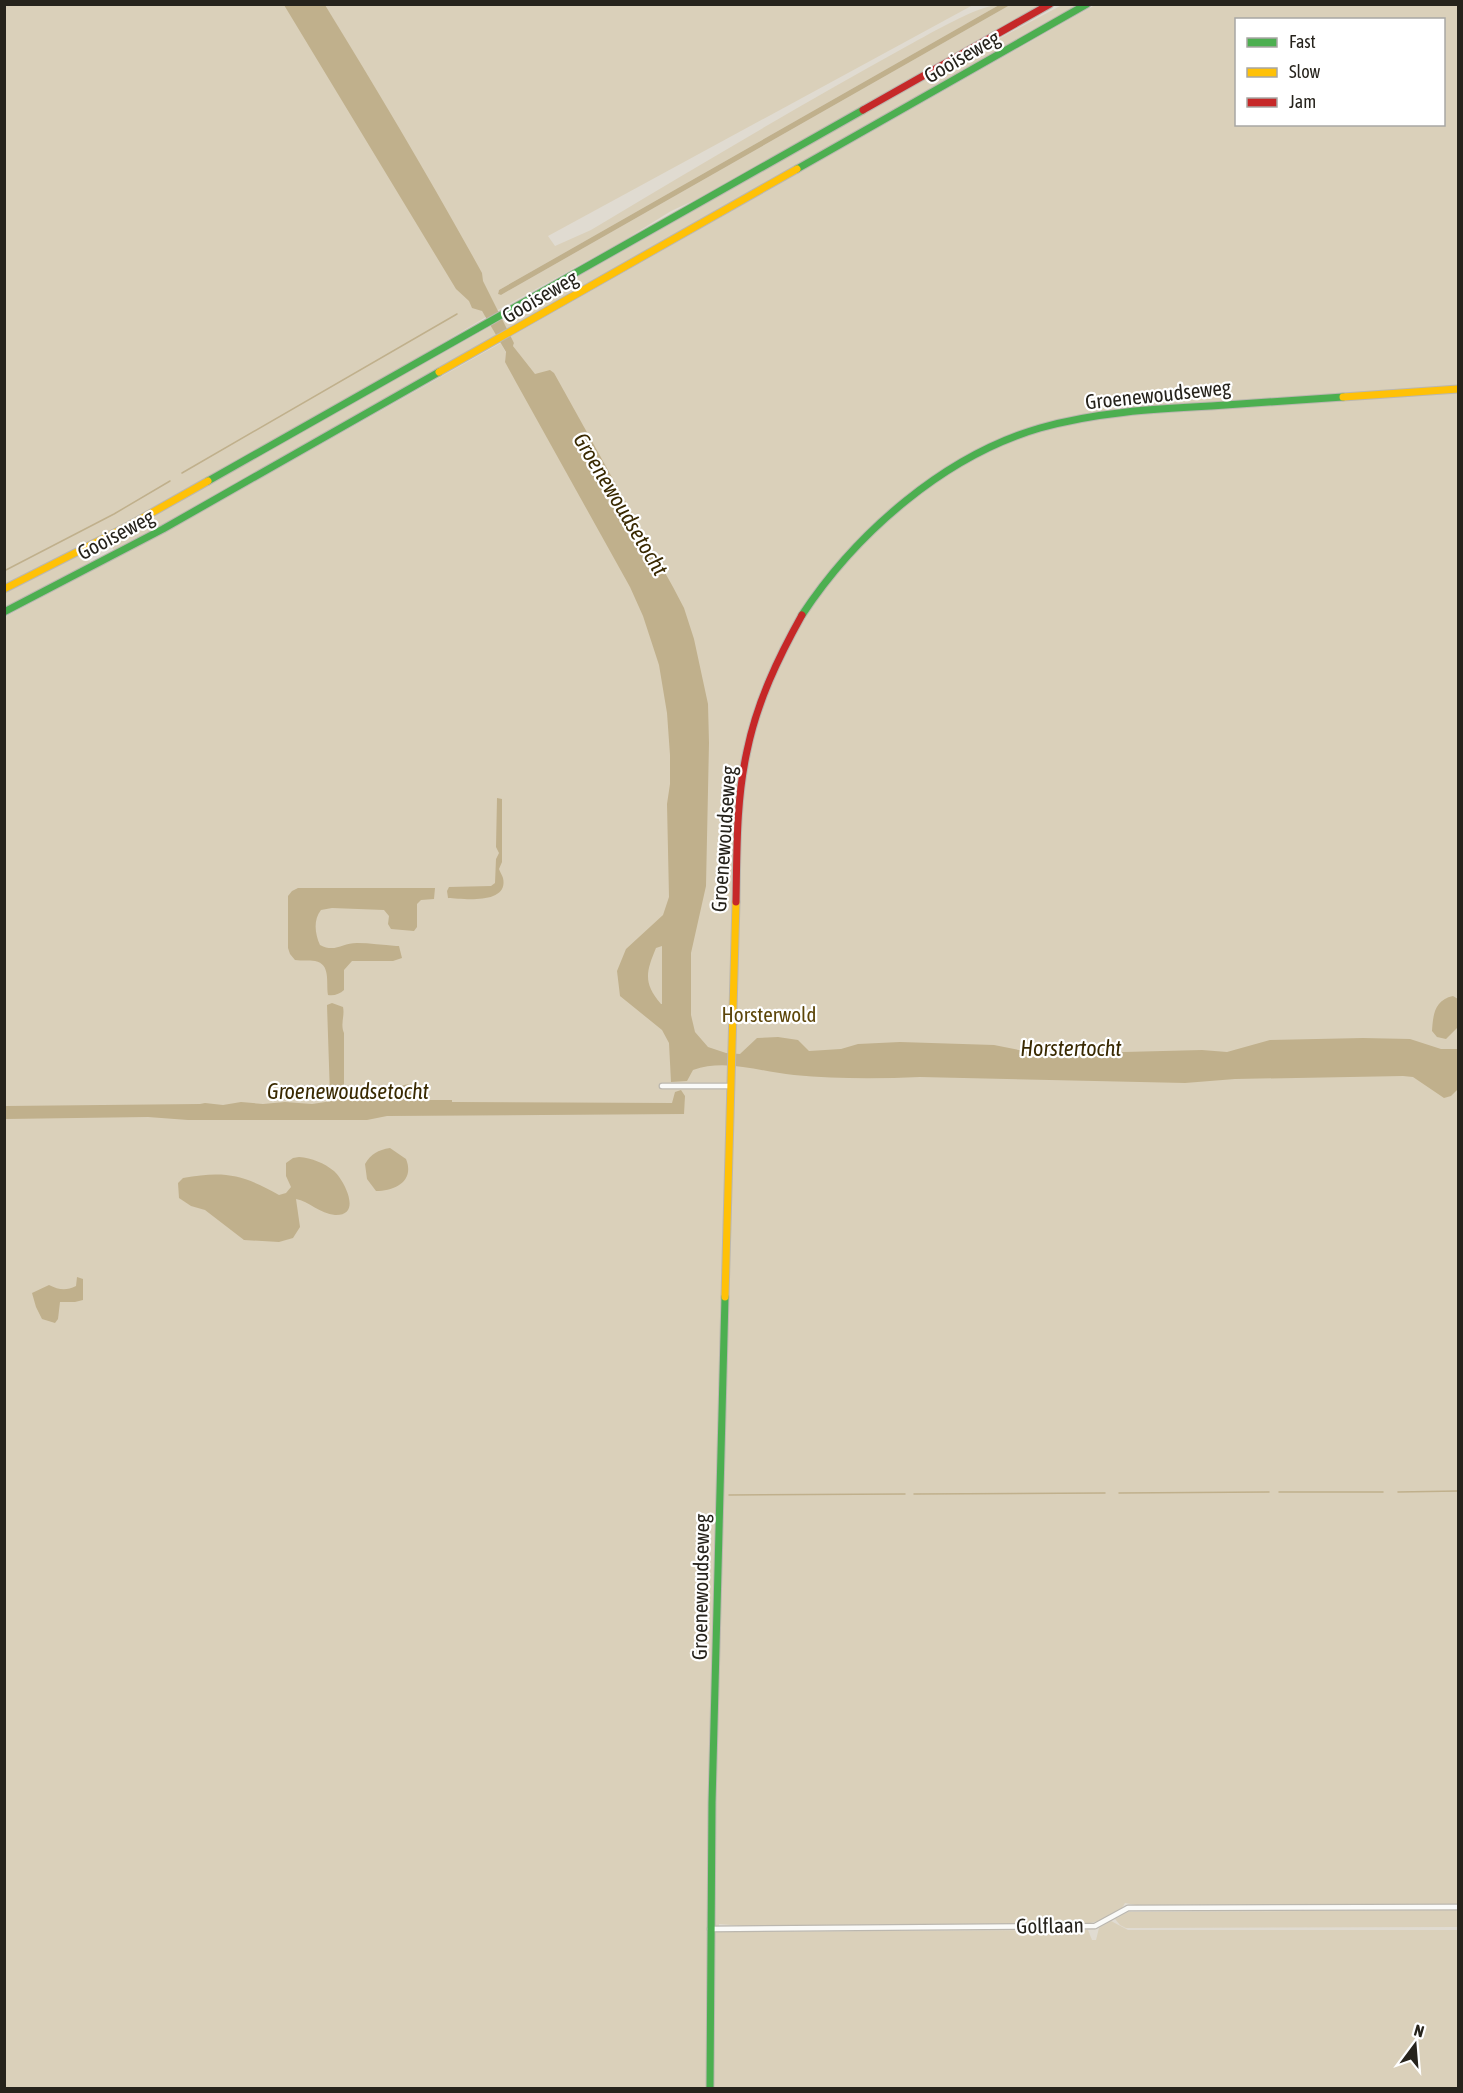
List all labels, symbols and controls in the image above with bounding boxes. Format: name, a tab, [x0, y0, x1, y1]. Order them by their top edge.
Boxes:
legend	[1235, 18, 1445, 126]
street label: Gooiseweg	[919, 25, 1004, 87]
text: Fast	[1289, 31, 1316, 52]
text: Slow	[1289, 61, 1320, 82]
text: Jam	[1289, 91, 1316, 112]
street label: Gooiseweg	[497, 265, 582, 327]
street label: Groenewoudseweg	[1084, 374, 1232, 414]
water label: Groenewoudsetocht	[568, 428, 674, 581]
street label: Gooiseweg	[73, 504, 158, 564]
street label: Groenewoudseweg	[706, 765, 740, 913]
park label: Horsterwold	[722, 1002, 816, 1026]
water label: Horstertocht	[1020, 1035, 1122, 1061]
water label: Groenewoudsetocht	[267, 1078, 430, 1104]
street label: Groenewoudseweg	[687, 1514, 713, 1660]
street label: Golflaan	[1016, 1912, 1084, 1938]
north arrow	[1385, 2015, 1445, 2075]
text: N	[1412, 2021, 1426, 2041]

